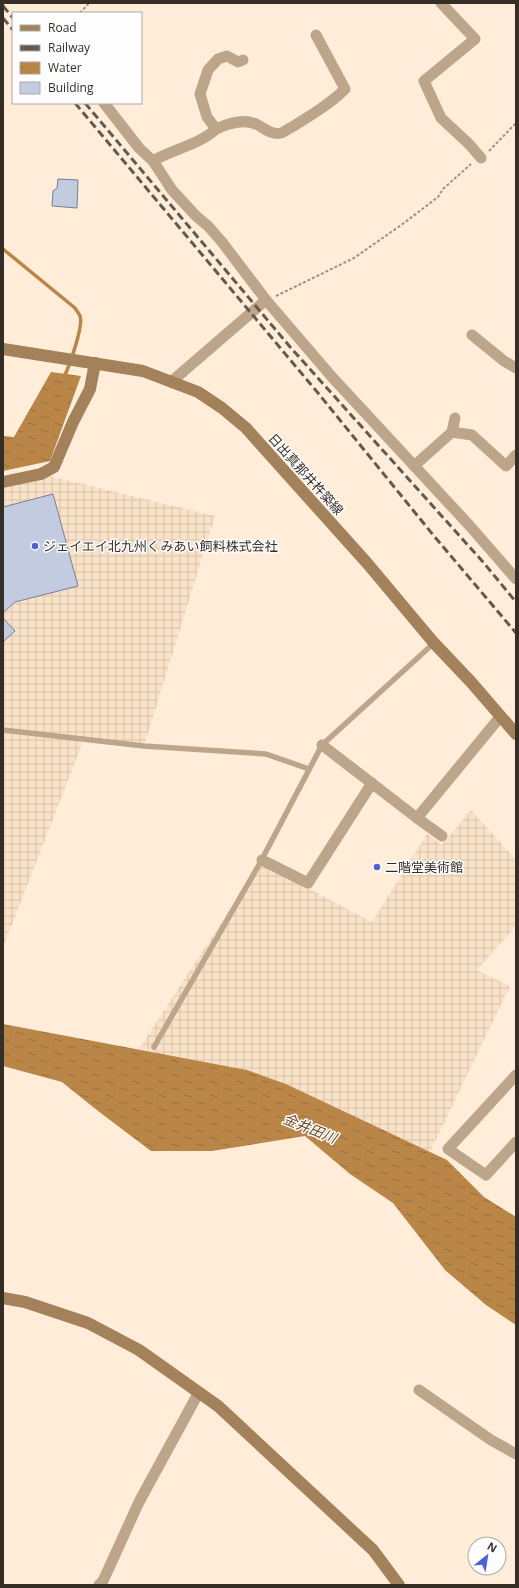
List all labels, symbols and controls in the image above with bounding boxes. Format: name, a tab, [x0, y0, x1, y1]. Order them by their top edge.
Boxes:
legend	[12, 12, 142, 104]
text: Road	[48, 19, 77, 36]
text: Railway	[48, 39, 91, 56]
text: Water	[48, 59, 82, 76]
text: Building	[48, 79, 94, 96]
street label: 日出真那井杵築線	[265, 429, 347, 519]
place label: ジェイエイ北九州くみあい飼料株式会社	[43, 537, 277, 555]
marker: ジェイエイ北九州くみあい飼料株式会社	[30, 541, 40, 551]
place label: 二階堂美術館	[385, 858, 463, 876]
marker: 二階堂美術館	[372, 862, 382, 872]
water label: 金井田川	[280, 1109, 341, 1148]
north arrow	[467, 1536, 507, 1576]
text: N	[485, 1538, 500, 1556]

